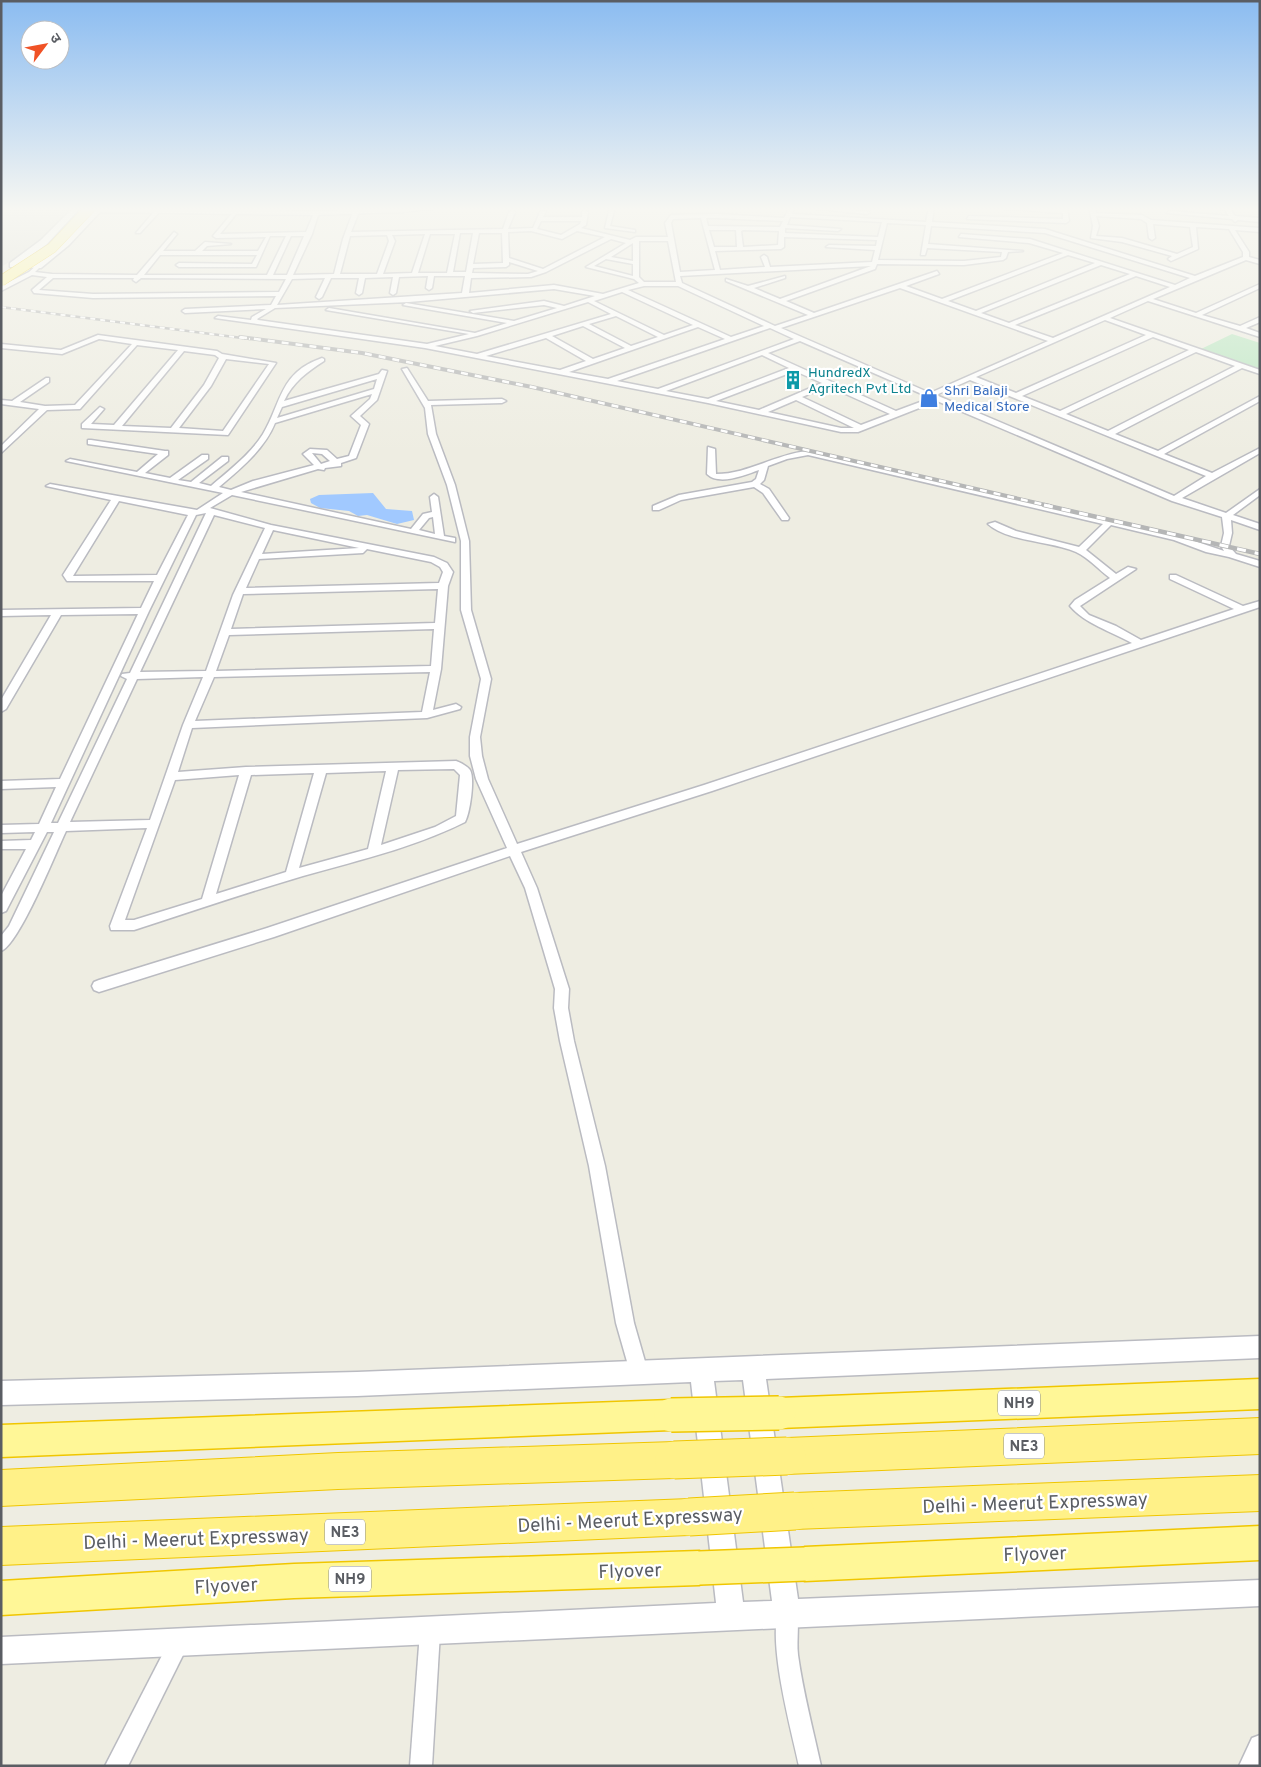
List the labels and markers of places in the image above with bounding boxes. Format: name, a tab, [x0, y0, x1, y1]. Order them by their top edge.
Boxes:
place label: HundredX Agritech Pvt Ltd	[808, 365, 911, 398]
building icon: HundredX Agritech Pvt Ltd	[782, 369, 804, 391]
place label: Shri Balaji Medical Store	[944, 383, 1029, 416]
shop icon: Shri Balaji Medical Store	[918, 387, 940, 409]

